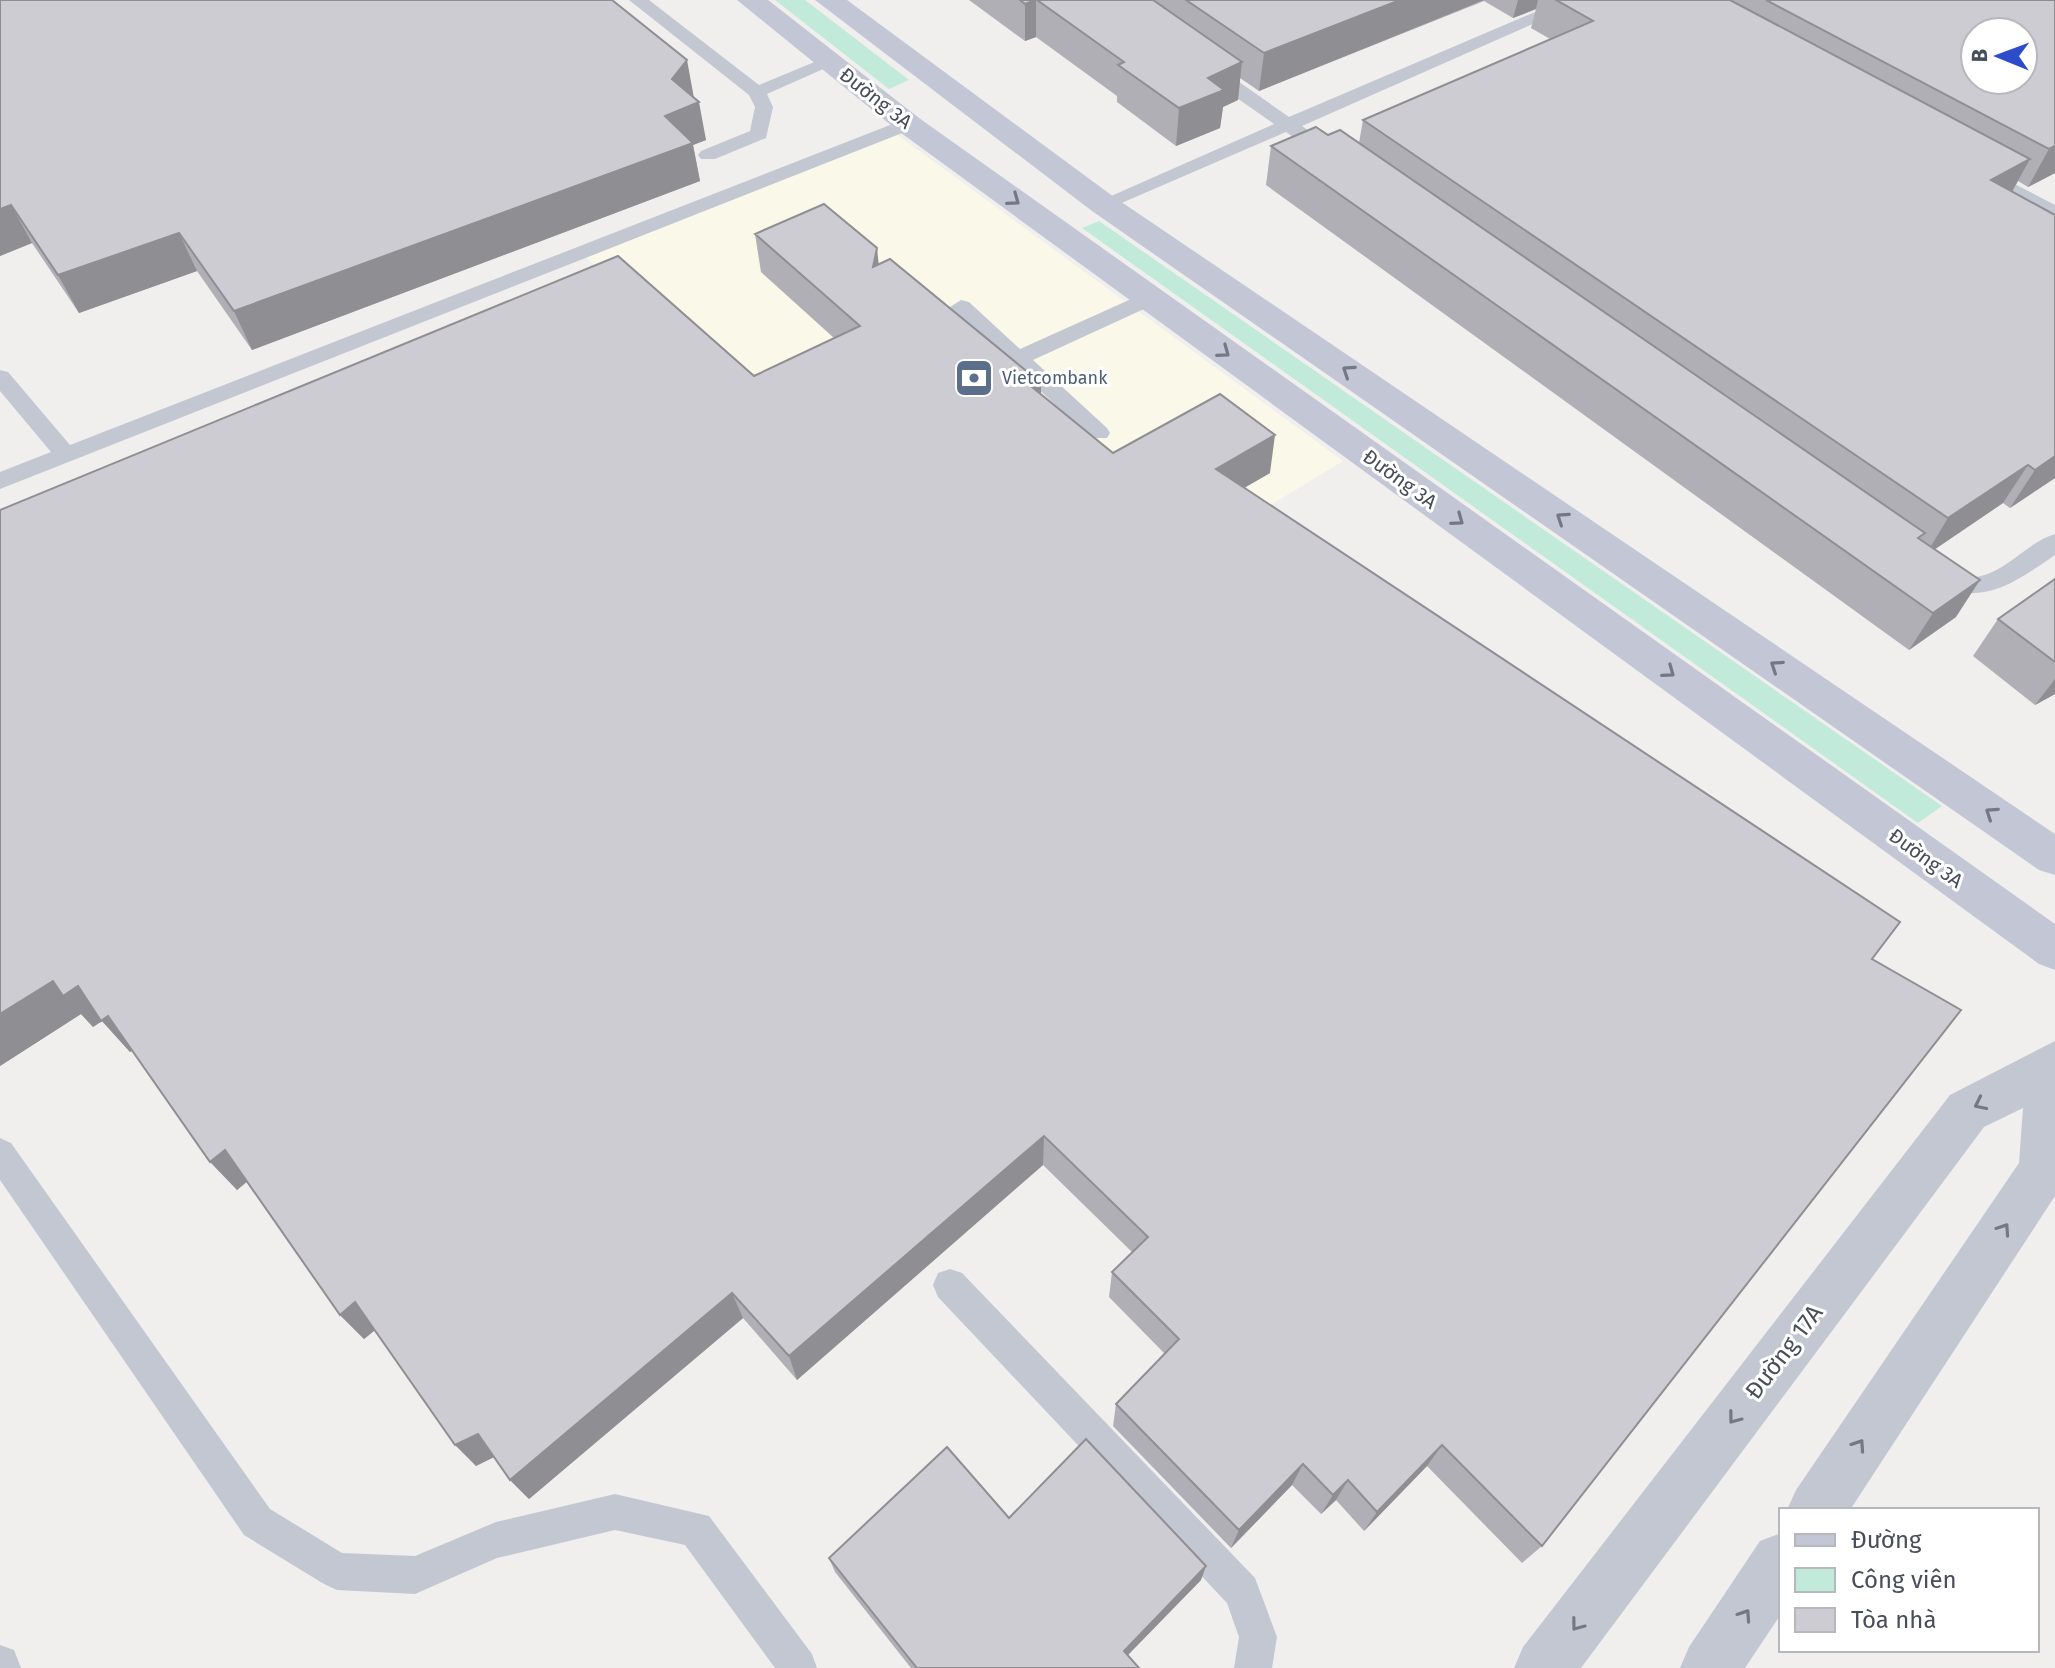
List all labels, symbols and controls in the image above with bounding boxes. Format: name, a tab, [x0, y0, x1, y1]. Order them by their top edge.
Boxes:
north arrow	[1959, 16, 2039, 96]
text: B	[1966, 49, 1993, 63]
street label: Đường 3A	[835, 62, 918, 134]
one-way arrow	[1005, 190, 1019, 205]
one-way arrow	[1216, 342, 1230, 357]
bank icon: Vietcombank	[953, 357, 995, 399]
one-way arrow	[1342, 366, 1356, 381]
place label: Vietcombank	[1002, 367, 1108, 389]
street label: Đường 3A	[1358, 444, 1442, 514]
one-way arrow	[1449, 511, 1464, 525]
one-way arrow	[1556, 513, 1571, 528]
one-way arrow	[1771, 661, 1785, 676]
one-way arrow	[1660, 663, 1675, 677]
one-way arrow	[1985, 808, 1999, 823]
street label: Đường 3A	[1884, 823, 1968, 893]
one-way arrow	[1974, 1094, 1989, 1110]
one-way arrow	[1994, 1223, 2009, 1238]
street label: Đường 17A	[1739, 1299, 1829, 1405]
one-way arrow	[1730, 1409, 1744, 1423]
one-way arrow	[1849, 1440, 1864, 1454]
legend	[1779, 1508, 2039, 1652]
text: Đường	[1851, 1526, 1922, 1554]
text: Công viên	[1851, 1566, 1957, 1594]
text: Tòa nhà	[1851, 1606, 1936, 1634]
one-way arrow	[1736, 1609, 1751, 1623]
one-way arrow	[1573, 1616, 1587, 1631]

